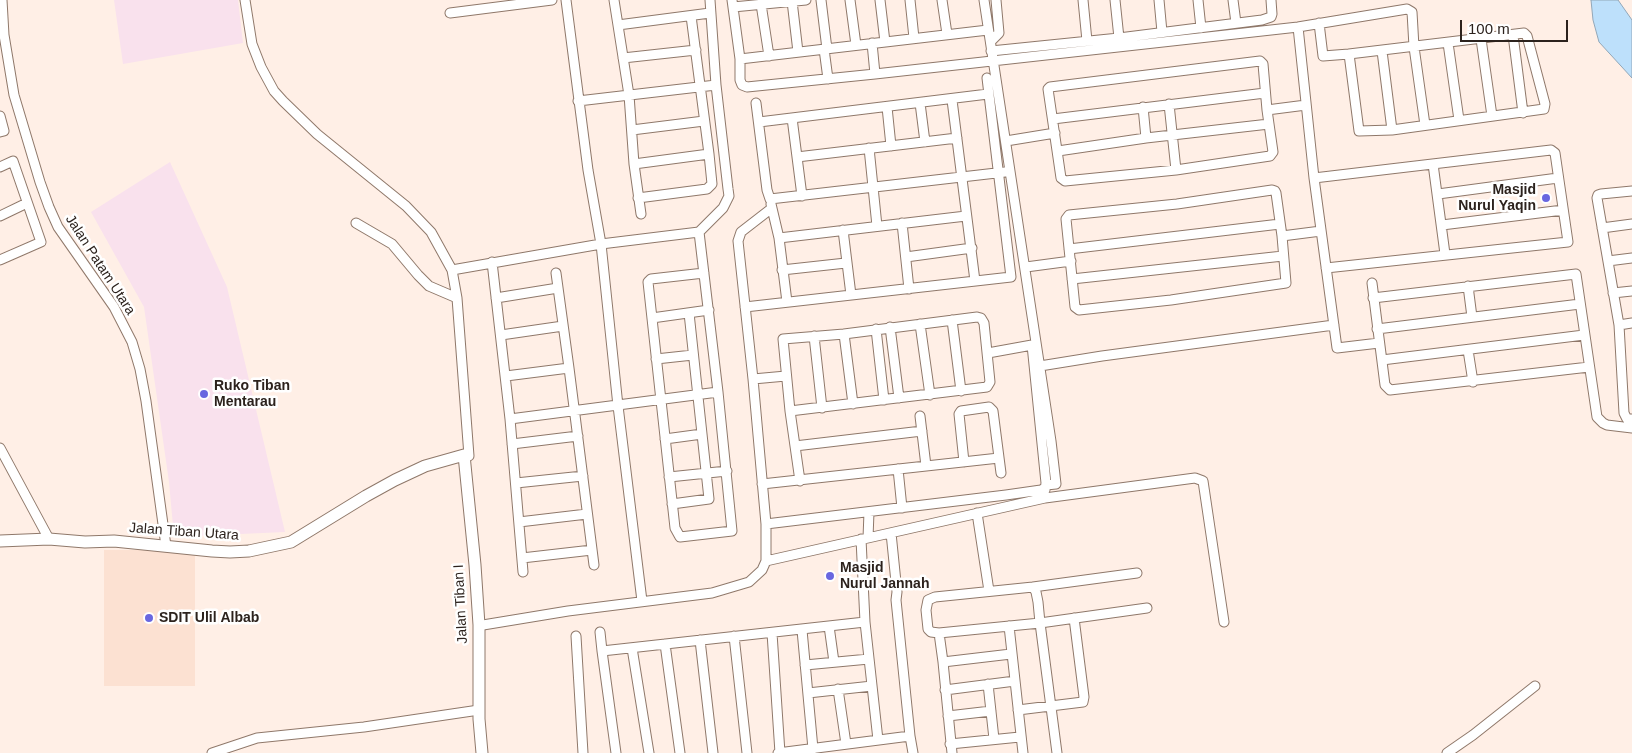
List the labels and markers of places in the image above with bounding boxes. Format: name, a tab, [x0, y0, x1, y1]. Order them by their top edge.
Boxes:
place label: Masjid Nurul Yaqin	[1458, 182, 1536, 214]
marker: Masjid Nurul Yaqin	[1540, 192, 1552, 204]
place label: Ruko Tiban Mentarau	[214, 378, 290, 411]
marker: Ruko Tiban Mentarau	[198, 388, 210, 400]
place label: Masjid Nurul Jannah	[840, 560, 929, 592]
marker: Masjid Nurul Jannah	[824, 570, 836, 582]
place label: SDIT Ulil Albab	[159, 610, 259, 626]
marker: SDIT Ulil Albab	[143, 612, 155, 624]

